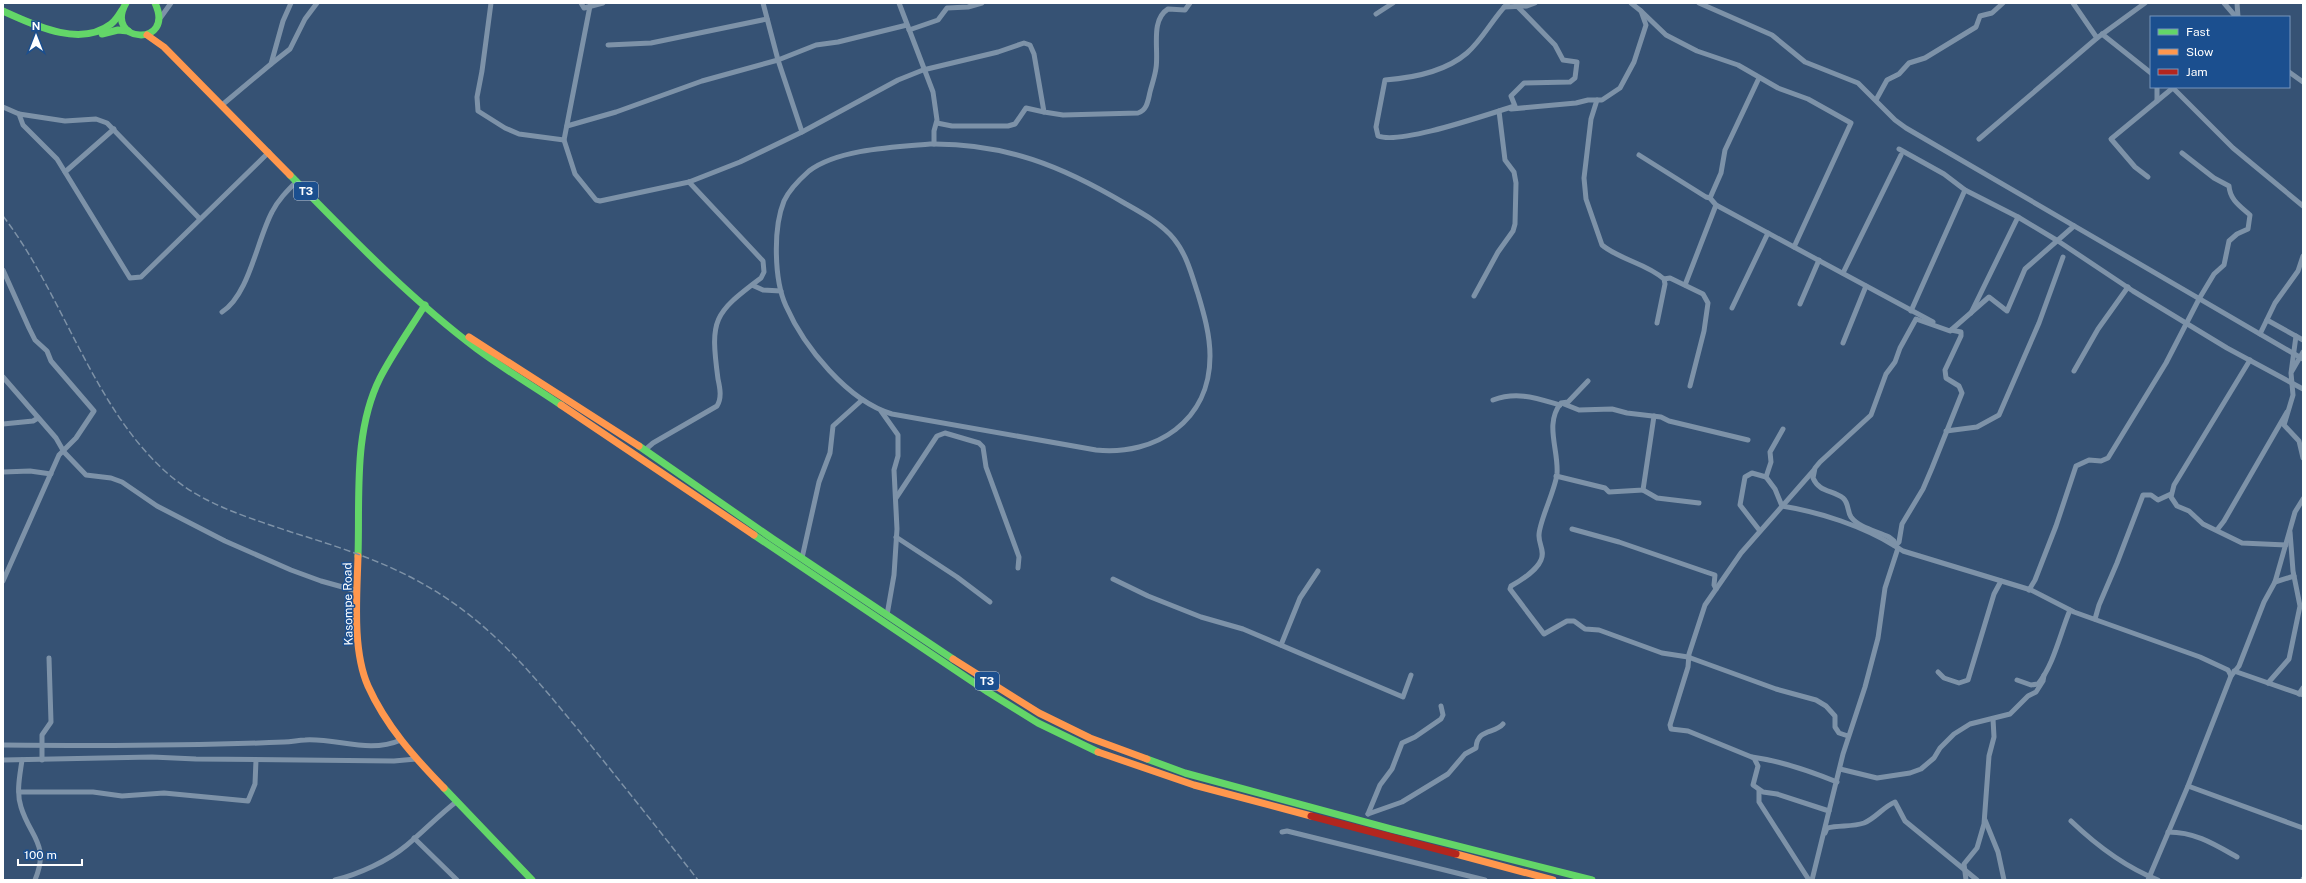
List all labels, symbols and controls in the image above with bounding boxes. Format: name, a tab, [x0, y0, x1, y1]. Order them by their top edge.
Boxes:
north arrow	[16, 16, 56, 56]
legend	[2150, 16, 2290, 88]
text: N	[32, 20, 40, 32]
text: Fast	[2186, 25, 2211, 39]
text: Slow	[2186, 45, 2214, 59]
text: Jam	[2186, 65, 2208, 79]
road number: T3	[294, 182, 318, 200]
street label: Kasompe Road	[340, 562, 356, 646]
road number: T3	[975, 672, 999, 690]
scale bar	[18, 841, 82, 867]
text: 100 m	[24, 848, 57, 862]

